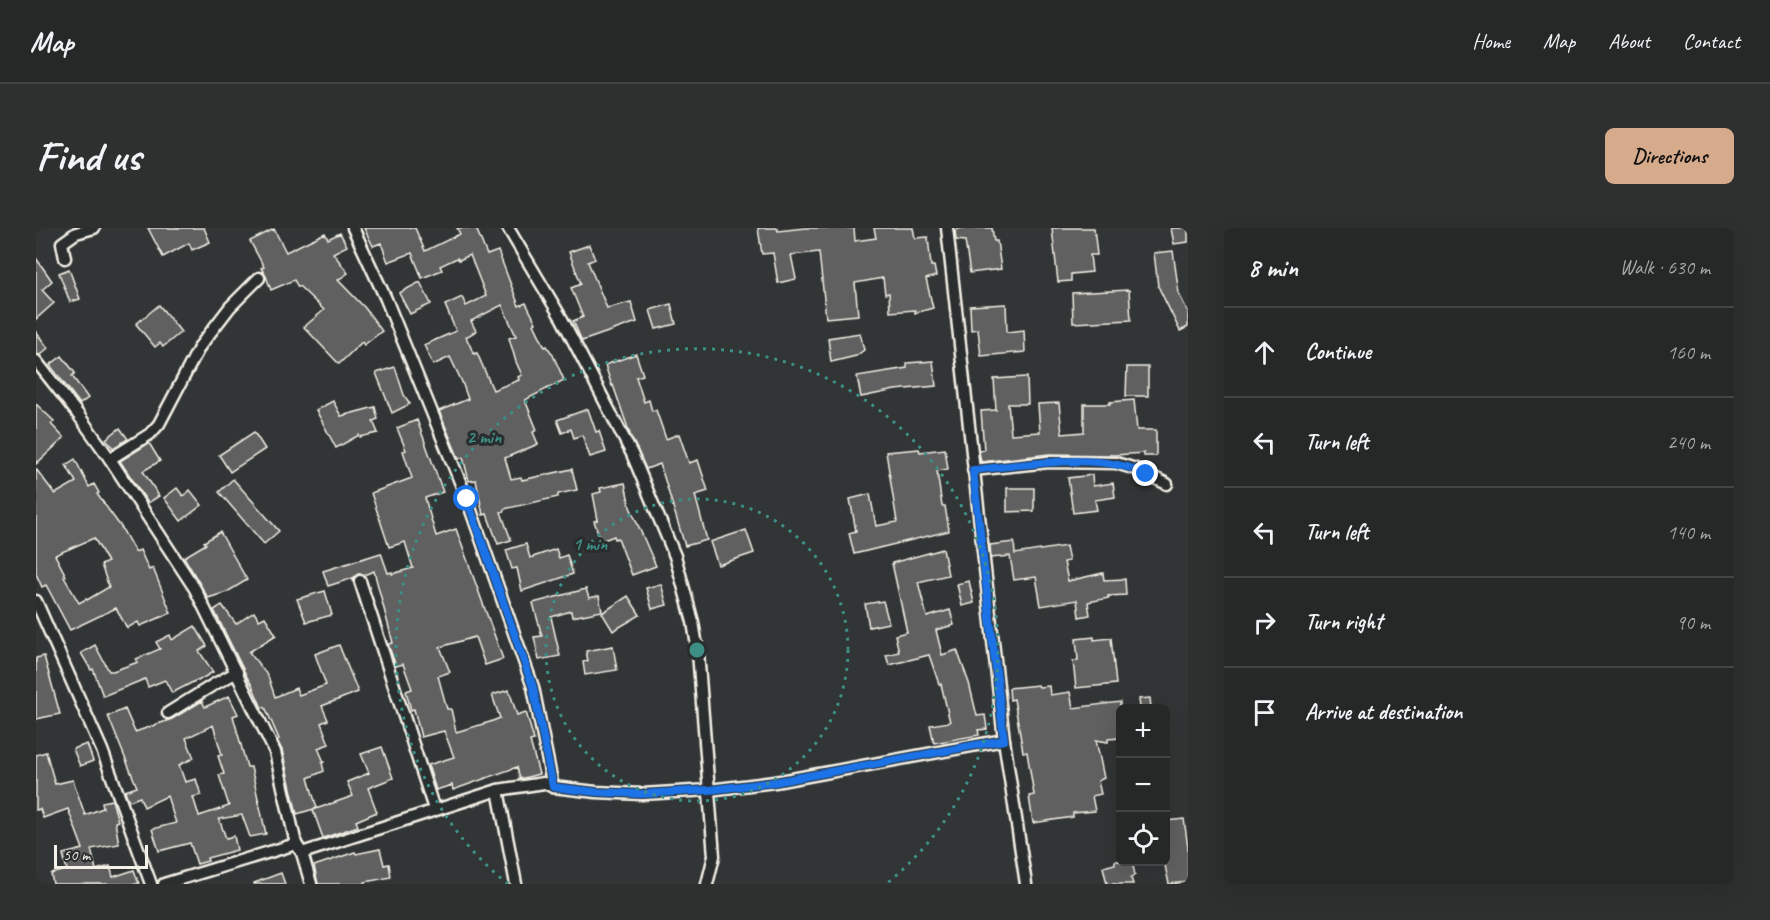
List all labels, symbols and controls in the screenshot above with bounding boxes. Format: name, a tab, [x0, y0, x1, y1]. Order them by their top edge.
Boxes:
text: Map	[30, 24, 73, 59]
text: Home	[1472, 28, 1510, 54]
text: Map	[1543, 28, 1575, 54]
text: About	[1608, 28, 1650, 54]
text: Contact	[1683, 28, 1740, 54]
button: Directions	[1605, 128, 1734, 184]
text: Find us	[36, 130, 141, 183]
text: 8 min	[1248, 251, 1298, 284]
text: Walk · 630 m	[1620, 255, 1710, 280]
icon: ahead	[1248, 336, 1281, 369]
text: Continue	[1305, 338, 1371, 366]
text: 160 m	[1667, 340, 1710, 365]
text: 2 min	[467, 426, 502, 448]
icon: left	[1248, 426, 1281, 459]
text: Turn left	[1305, 428, 1369, 456]
text: 240 m	[1667, 430, 1710, 455]
route end	[1132, 460, 1158, 486]
route start	[453, 485, 479, 511]
icon: left	[1248, 516, 1281, 549]
text: Turn left	[1305, 518, 1369, 546]
text: 140 m	[1667, 520, 1710, 545]
text: 1 min	[573, 533, 608, 555]
icon: right	[1248, 606, 1281, 639]
text: Turn right	[1305, 608, 1382, 636]
text: 90 m	[1676, 610, 1710, 635]
centre of rings	[687, 640, 707, 660]
icon: arrive	[1248, 696, 1281, 729]
text: Arrive at destination	[1305, 698, 1462, 726]
map controls	[1116, 704, 1170, 866]
button: +	[1116, 704, 1170, 758]
button: −	[1116, 758, 1170, 812]
button: locate	[1116, 812, 1170, 866]
scale bar	[54, 842, 148, 870]
text: 50 m	[63, 845, 90, 865]

